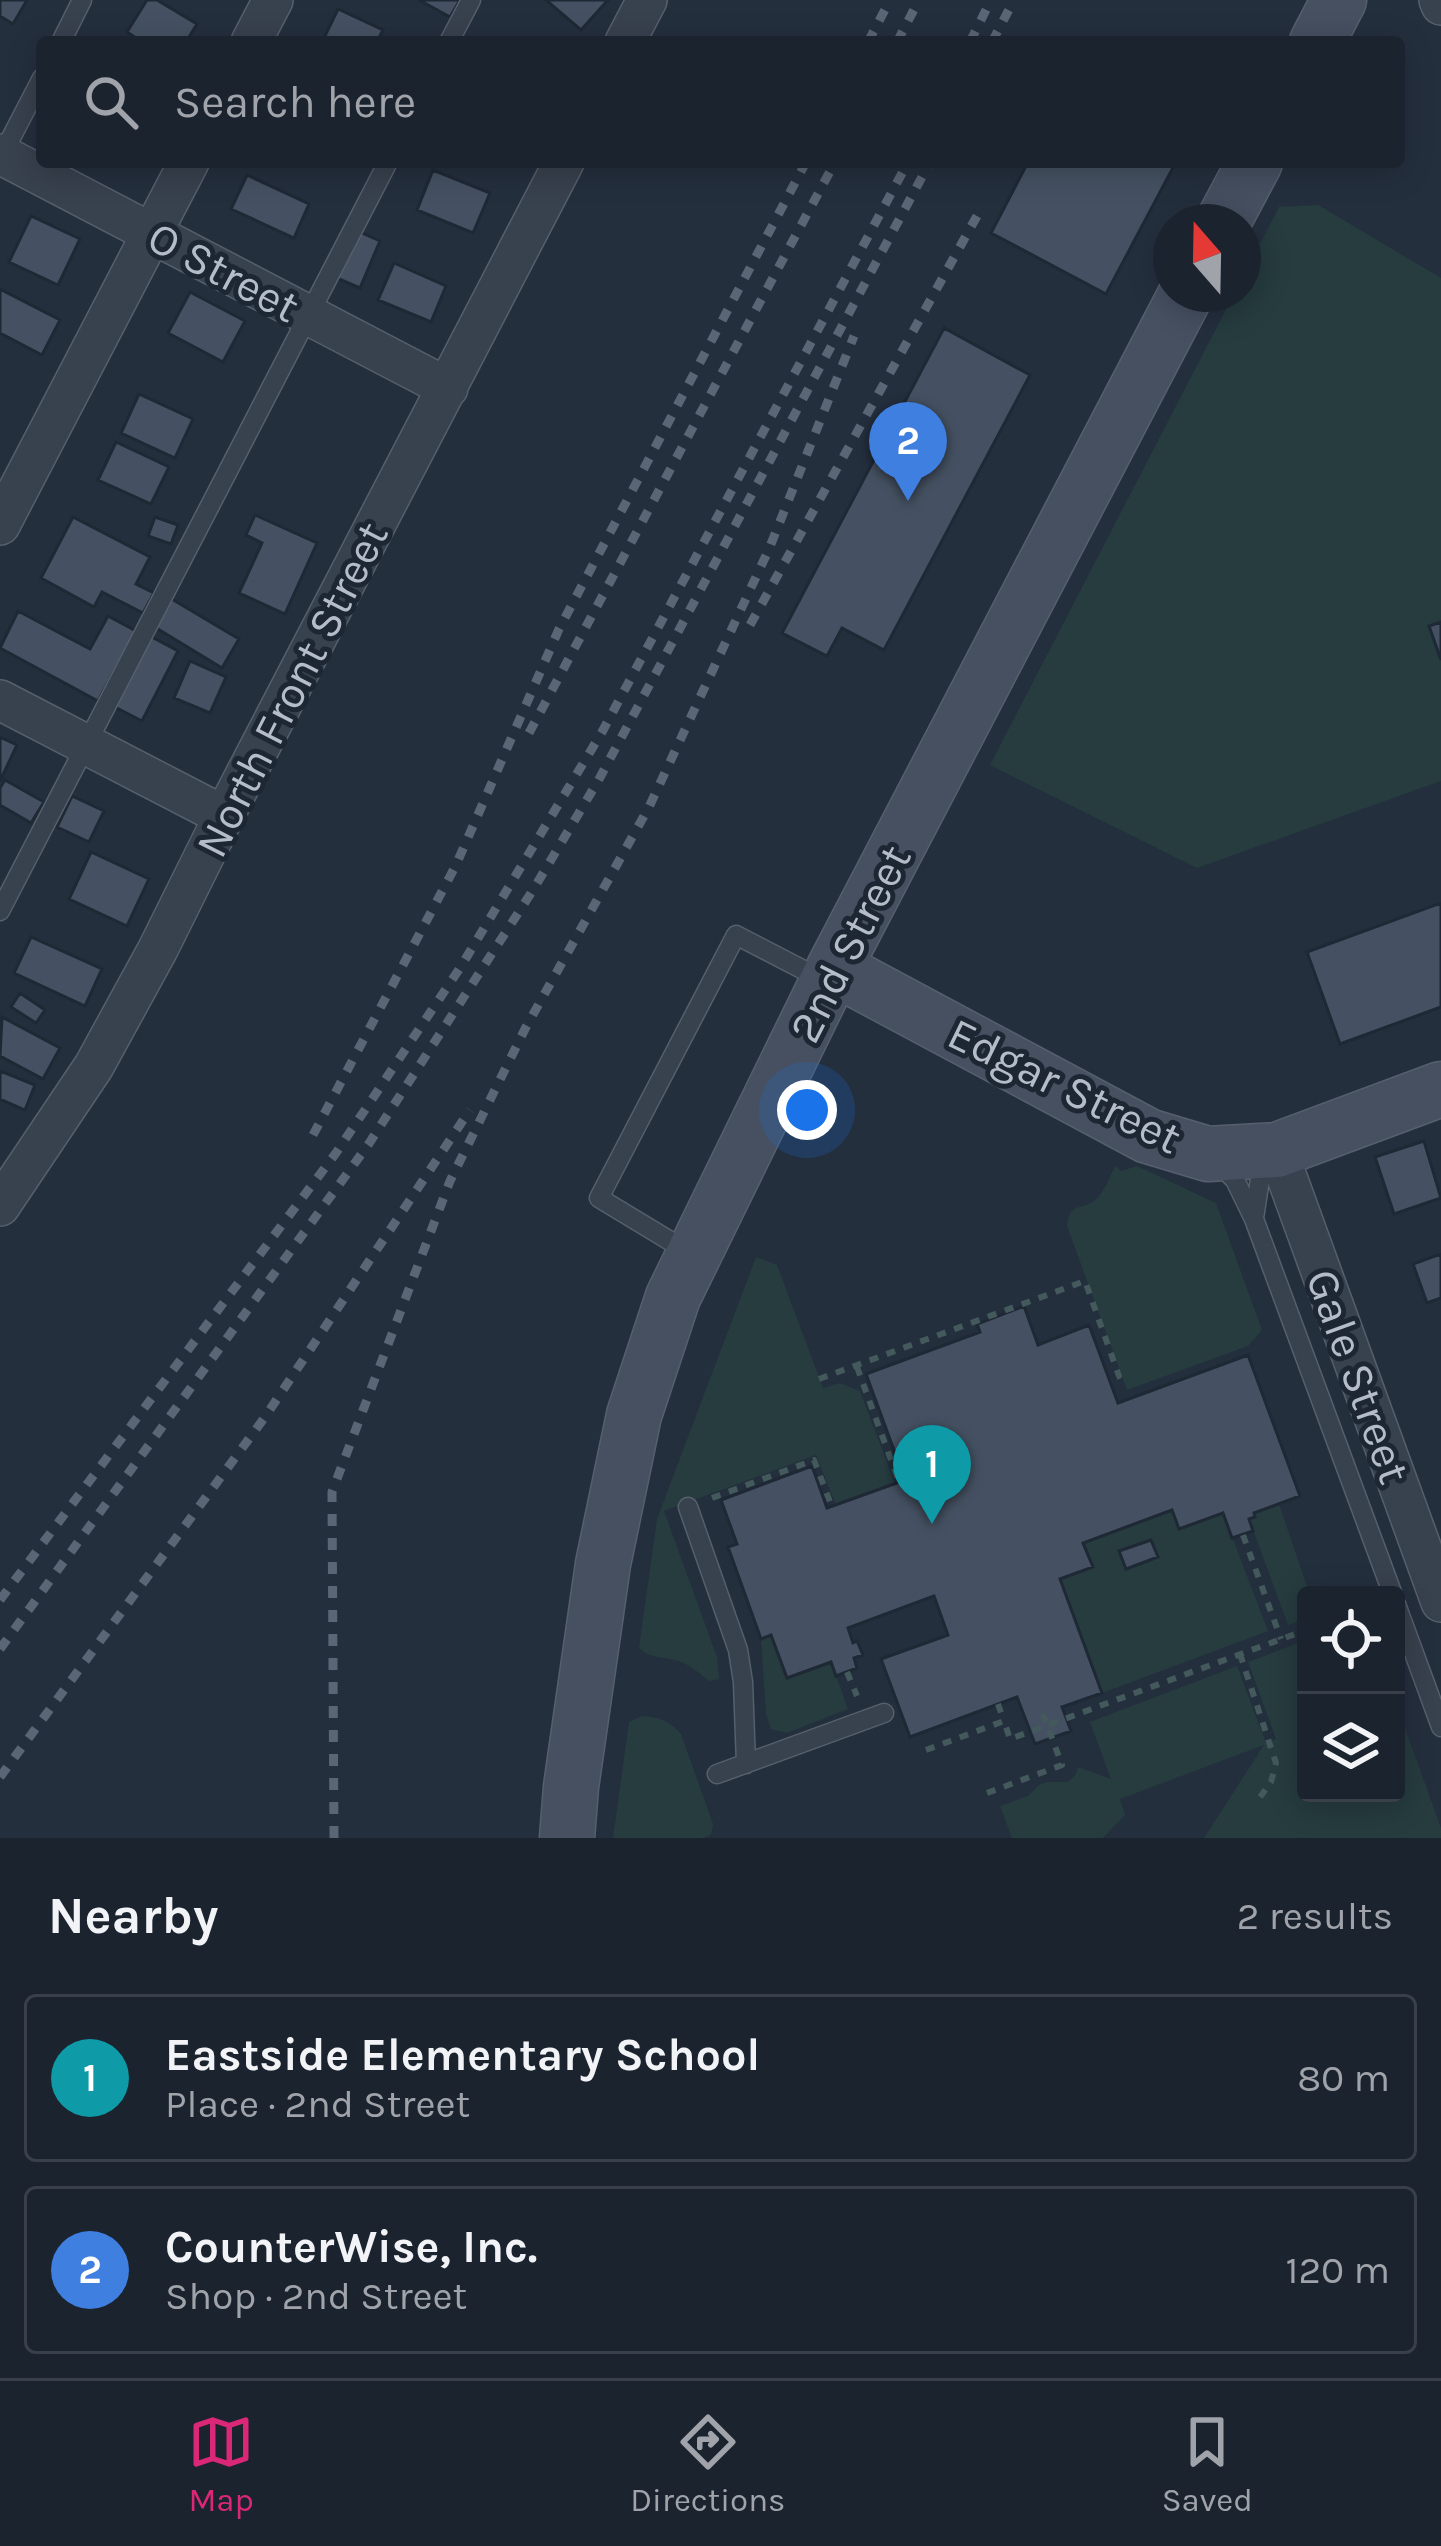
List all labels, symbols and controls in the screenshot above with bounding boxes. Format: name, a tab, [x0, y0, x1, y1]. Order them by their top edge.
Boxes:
search box	[36, 36, 1405, 168]
icon: search	[78, 69, 144, 135]
text: Search here	[174, 76, 416, 128]
north arrow	[1153, 204, 1261, 312]
street label: O Street	[139, 211, 308, 333]
pin: 2	[869, 402, 947, 501]
street label: North Front Street	[185, 513, 399, 866]
street label: 2nd Street	[778, 836, 922, 1051]
street label: Edgar Street	[939, 1007, 1189, 1166]
your location	[777, 1080, 837, 1140]
street label: Gale Street	[1295, 1262, 1421, 1490]
pin: 1	[893, 1425, 971, 1524]
map controls	[1297, 1586, 1405, 1802]
button: locate	[1297, 1586, 1405, 1694]
button: layers	[1297, 1694, 1405, 1802]
text: Nearby	[48, 1886, 218, 1946]
text: 2 results	[1237, 1893, 1393, 1939]
text: Eastside Elementary School	[165, 2029, 760, 2081]
text: 1	[83, 2055, 97, 2101]
text: 80 m	[1297, 2055, 1390, 2101]
text: Place · 2nd Street	[165, 2081, 470, 2127]
text: CounterWise, Inc.	[165, 2221, 537, 2273]
text: 2	[78, 2247, 102, 2293]
text: 120 m	[1286, 2247, 1390, 2293]
text: Shop · 2nd Street	[165, 2273, 467, 2319]
tab: Map	[188, 2409, 254, 2519]
tab: Directions	[630, 2409, 785, 2519]
tab: Saved	[1162, 2409, 1253, 2519]

